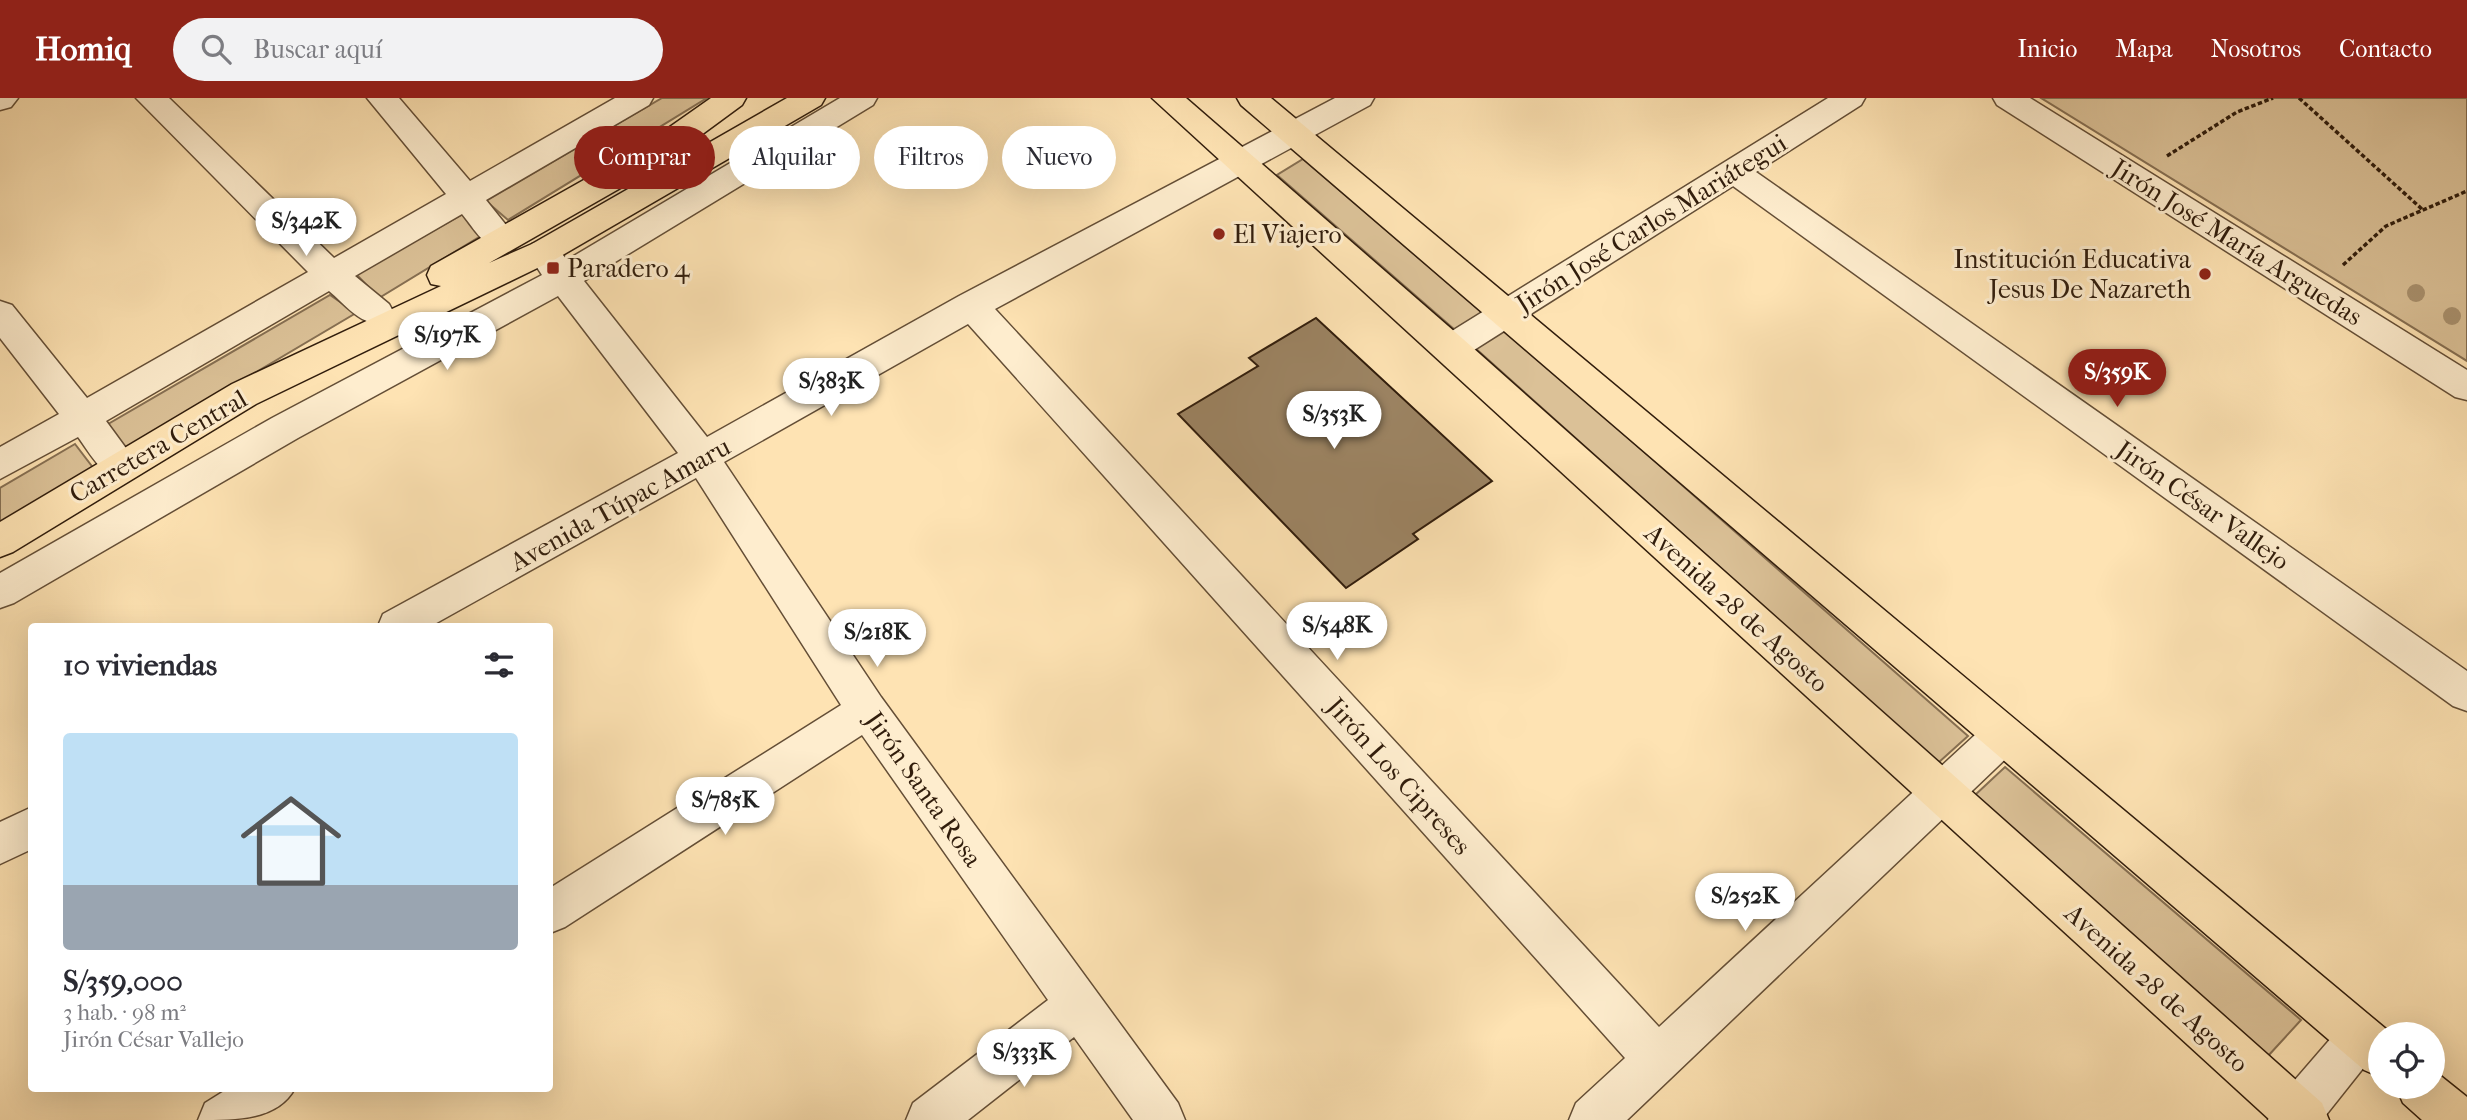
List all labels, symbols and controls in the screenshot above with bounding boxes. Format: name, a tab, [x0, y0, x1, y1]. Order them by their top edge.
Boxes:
search box	[173, 18, 663, 81]
text: Homiq	[35, 30, 131, 69]
icon: search	[197, 30, 235, 68]
text: Buscar aquí	[253, 34, 383, 65]
text: Inicio	[2017, 35, 2077, 63]
text: Mapa	[2115, 35, 2173, 63]
text: Nosotros	[2211, 35, 2301, 63]
text: Contacto	[2339, 35, 2432, 63]
chip: Comprar	[574, 126, 715, 189]
chip: Alquilar	[729, 126, 860, 189]
chip: Filtros	[874, 126, 988, 189]
chip: Nuevo	[1002, 126, 1116, 189]
street label: Jirón José Carlos Mariátegui	[1508, 127, 1793, 321]
street label: Jirón José María Arguedas	[2104, 151, 2368, 332]
pin: S/342K	[249, 198, 363, 258]
text: S/342K	[271, 207, 341, 234]
place label: El Viajero	[1233, 219, 1342, 250]
marker: El Viajero	[1211, 226, 1227, 242]
place label: Institución Educativa Jesus De Nazareth	[1953, 244, 2192, 305]
place label: Paradero 4	[567, 253, 690, 284]
marker: Paradero 4	[545, 260, 561, 276]
marker: Institución Educativa Jesus De Nazareth	[2197, 266, 2213, 282]
pin: S/197K	[390, 313, 504, 372]
text: S/197K	[414, 321, 480, 348]
pin: S/359K	[2060, 350, 2174, 409]
pin: S/383K	[774, 358, 888, 418]
text: S/359K	[2084, 358, 2150, 385]
text: S/383K	[799, 367, 863, 394]
street label: Carretera Central	[64, 383, 253, 510]
pin: S/353K	[1277, 392, 1391, 451]
text: S/353K	[1302, 400, 1366, 427]
street label: Avenida Túpac Amaru	[504, 431, 736, 578]
street label: Jirón César Vallejo	[2108, 433, 2295, 577]
street label: Avenida 28 de Agosto	[1638, 517, 1835, 699]
pin: S/548K	[1280, 602, 1394, 662]
pin: S/218K	[820, 610, 934, 669]
text: S/548K	[1302, 611, 1372, 638]
text: S/218K	[844, 618, 910, 645]
icon: filters	[480, 646, 518, 684]
text: 10 viviendas	[63, 648, 217, 683]
street label: Jirón Los Cipreses	[1319, 690, 1477, 861]
street label: Jirón Santa Rosa	[857, 704, 989, 874]
icon: home	[228, 778, 354, 904]
pin: S/785K	[668, 778, 782, 837]
text: S/785K	[692, 786, 758, 813]
pin: S/252K	[1688, 874, 1802, 933]
text: S/252K	[1711, 882, 1779, 909]
street label: Avenida 28 de Agosto	[2058, 897, 2255, 1079]
text: S/359,000	[63, 964, 183, 999]
text: 3 hab. · 98 m²	[63, 999, 186, 1026]
map controls	[2368, 1022, 2445, 1099]
button: locate	[2368, 1022, 2445, 1099]
text: Jirón César Vallejo	[63, 1026, 244, 1053]
pin: S/333K	[967, 1030, 1081, 1089]
text: S/333K	[993, 1038, 1055, 1065]

